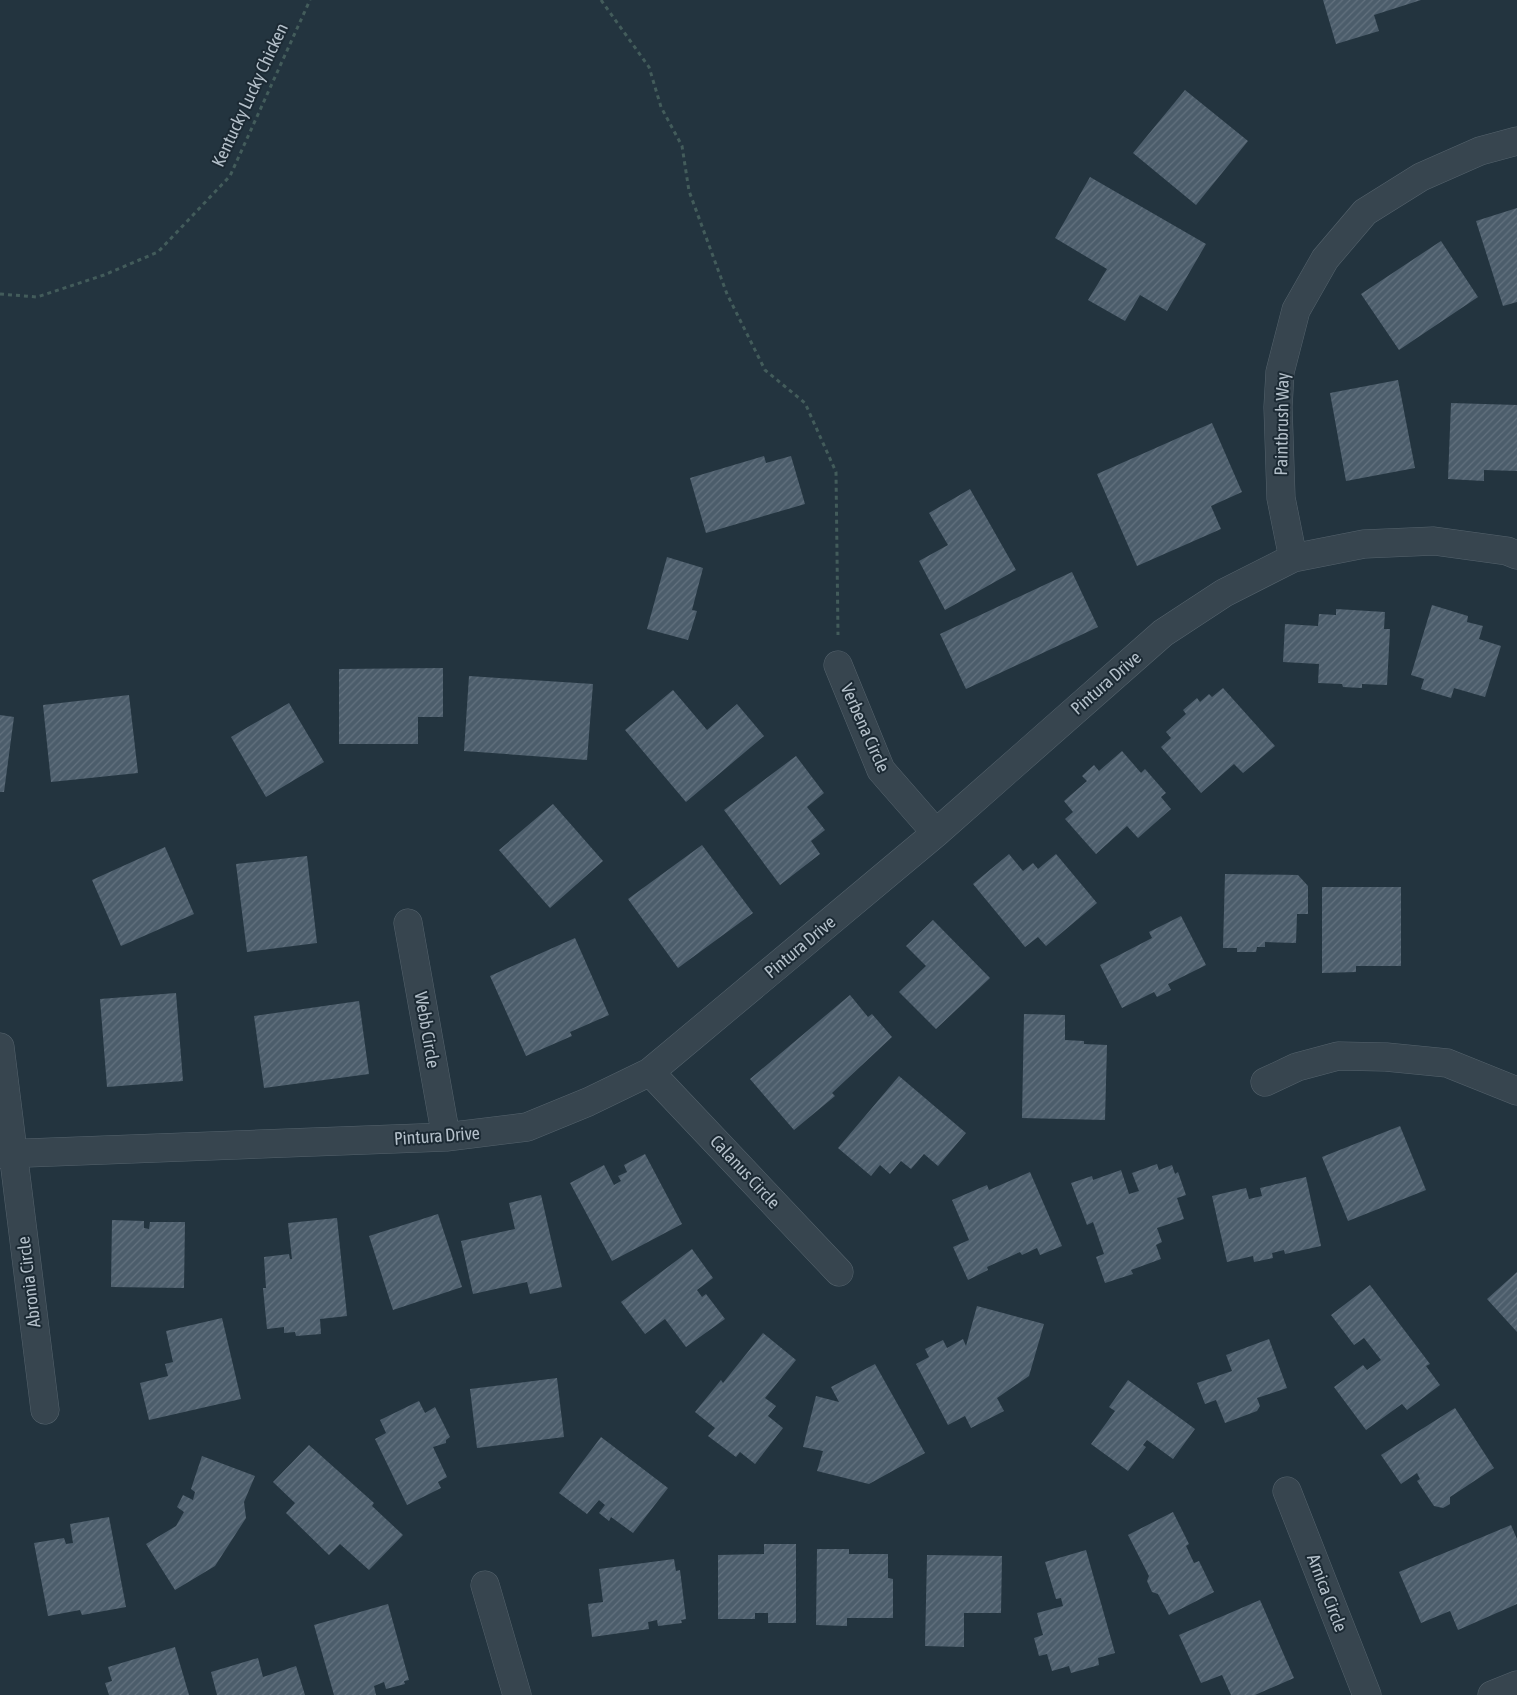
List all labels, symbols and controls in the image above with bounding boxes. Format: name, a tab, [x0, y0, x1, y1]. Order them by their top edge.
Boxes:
street label: Kentucky Lucky Chicken	[207, 20, 292, 170]
street label: Paintbrush Way	[1270, 372, 1293, 476]
street label: Pintura Drive	[1066, 647, 1145, 719]
street label: Verbena Circle	[837, 680, 894, 775]
street label: Pintura Drive	[760, 911, 839, 982]
street label: Webb Circle	[410, 990, 445, 1070]
street label: Pintura Drive	[393, 1122, 481, 1149]
street label: Calanus Circle	[706, 1131, 785, 1213]
street label: Abronia Circle	[12, 1235, 45, 1329]
street label: Arnica Circle	[1303, 1551, 1352, 1635]

